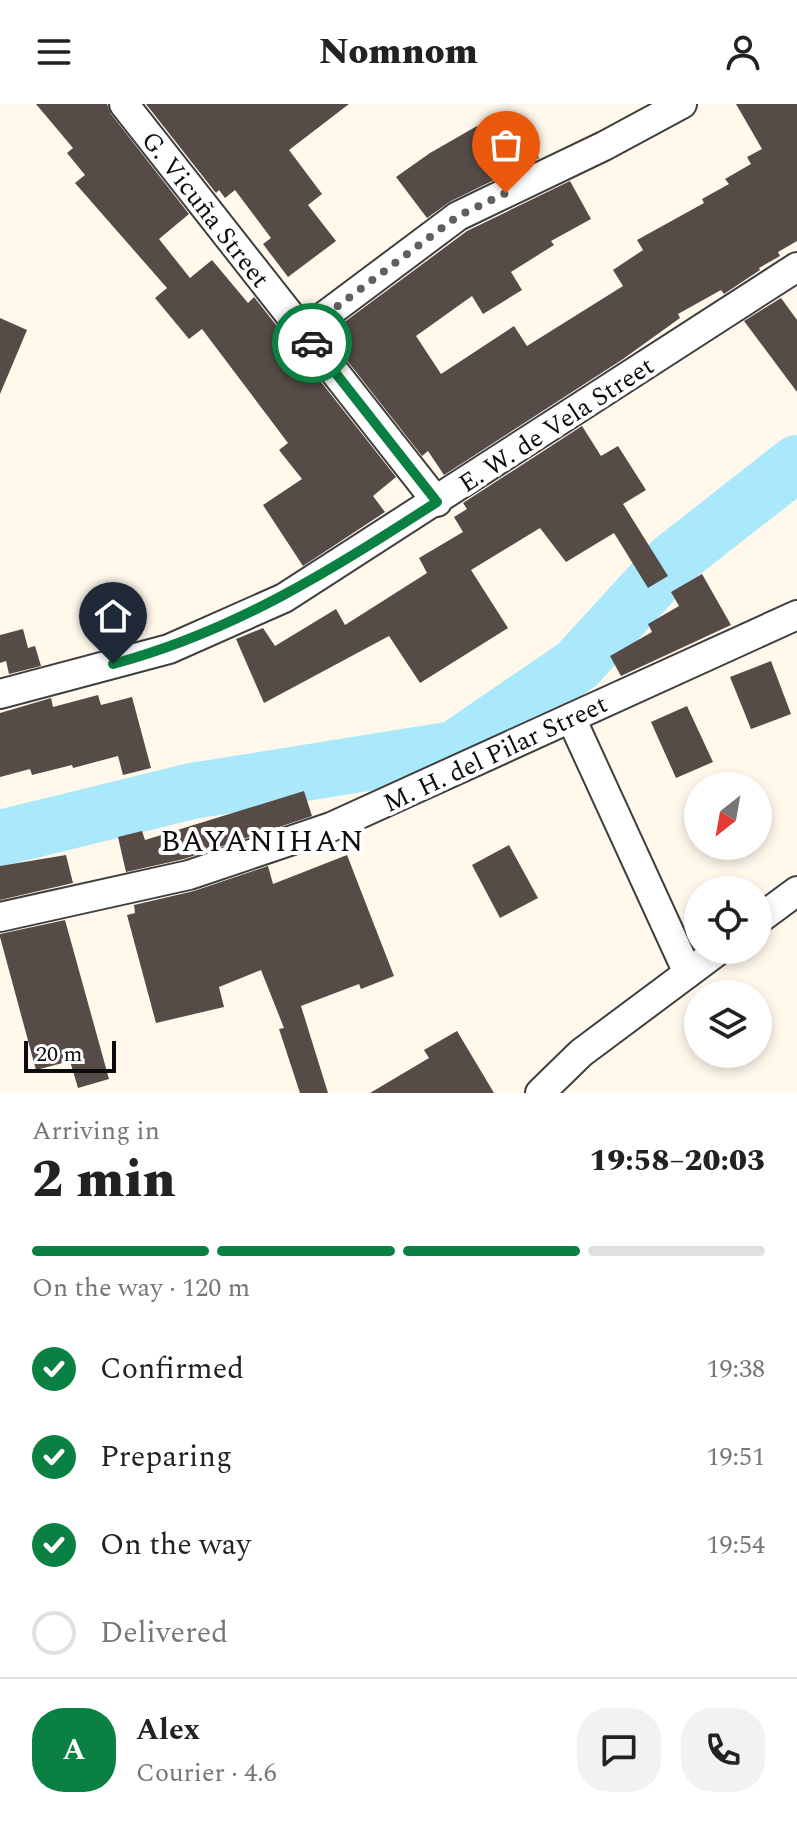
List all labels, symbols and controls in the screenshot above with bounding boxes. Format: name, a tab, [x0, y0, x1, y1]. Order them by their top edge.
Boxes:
text: Nomnom	[319, 25, 478, 80]
icon: menu	[32, 30, 76, 74]
icon: person	[721, 30, 765, 74]
pin	[472, 111, 540, 193]
street label: G. Vicuña Street	[131, 123, 279, 297]
icon: bag	[484, 123, 528, 167]
courier	[272, 303, 352, 383]
icon: car	[290, 321, 334, 365]
street label: E. W. de Vela Street	[451, 346, 662, 503]
pin	[79, 582, 147, 664]
icon: home	[91, 594, 135, 638]
street label: M. H. del Pilar Street	[377, 684, 614, 823]
north arrow	[684, 772, 772, 860]
map controls	[684, 772, 772, 1068]
district label: BAYANIHAN	[160, 819, 366, 865]
button: locate	[684, 876, 772, 964]
button: layers	[684, 980, 772, 1068]
scale bar	[24, 1037, 116, 1073]
text: 20 m	[36, 1038, 82, 1071]
text: Arriving in	[32, 1111, 160, 1151]
text: 19:58–20:03	[589, 1138, 765, 1184]
text: 2 min	[32, 1141, 176, 1220]
text: On the way · 120 m	[32, 1268, 250, 1308]
text: Confirmed	[100, 1346, 244, 1392]
icon: check	[32, 1347, 76, 1391]
text: 19:38	[706, 1349, 765, 1389]
text: Preparing	[100, 1434, 232, 1480]
icon: check	[32, 1435, 76, 1479]
text: 19:51	[706, 1437, 765, 1477]
text: On the way	[100, 1522, 251, 1568]
icon: check	[32, 1523, 76, 1567]
text: 19:54	[706, 1525, 765, 1565]
text: Delivered	[100, 1610, 228, 1656]
text: Alex	[136, 1707, 200, 1753]
button: chat	[577, 1708, 661, 1792]
button: phone	[681, 1708, 765, 1792]
text: A	[62, 1727, 86, 1773]
text: Courier · 4.6	[136, 1753, 277, 1793]

